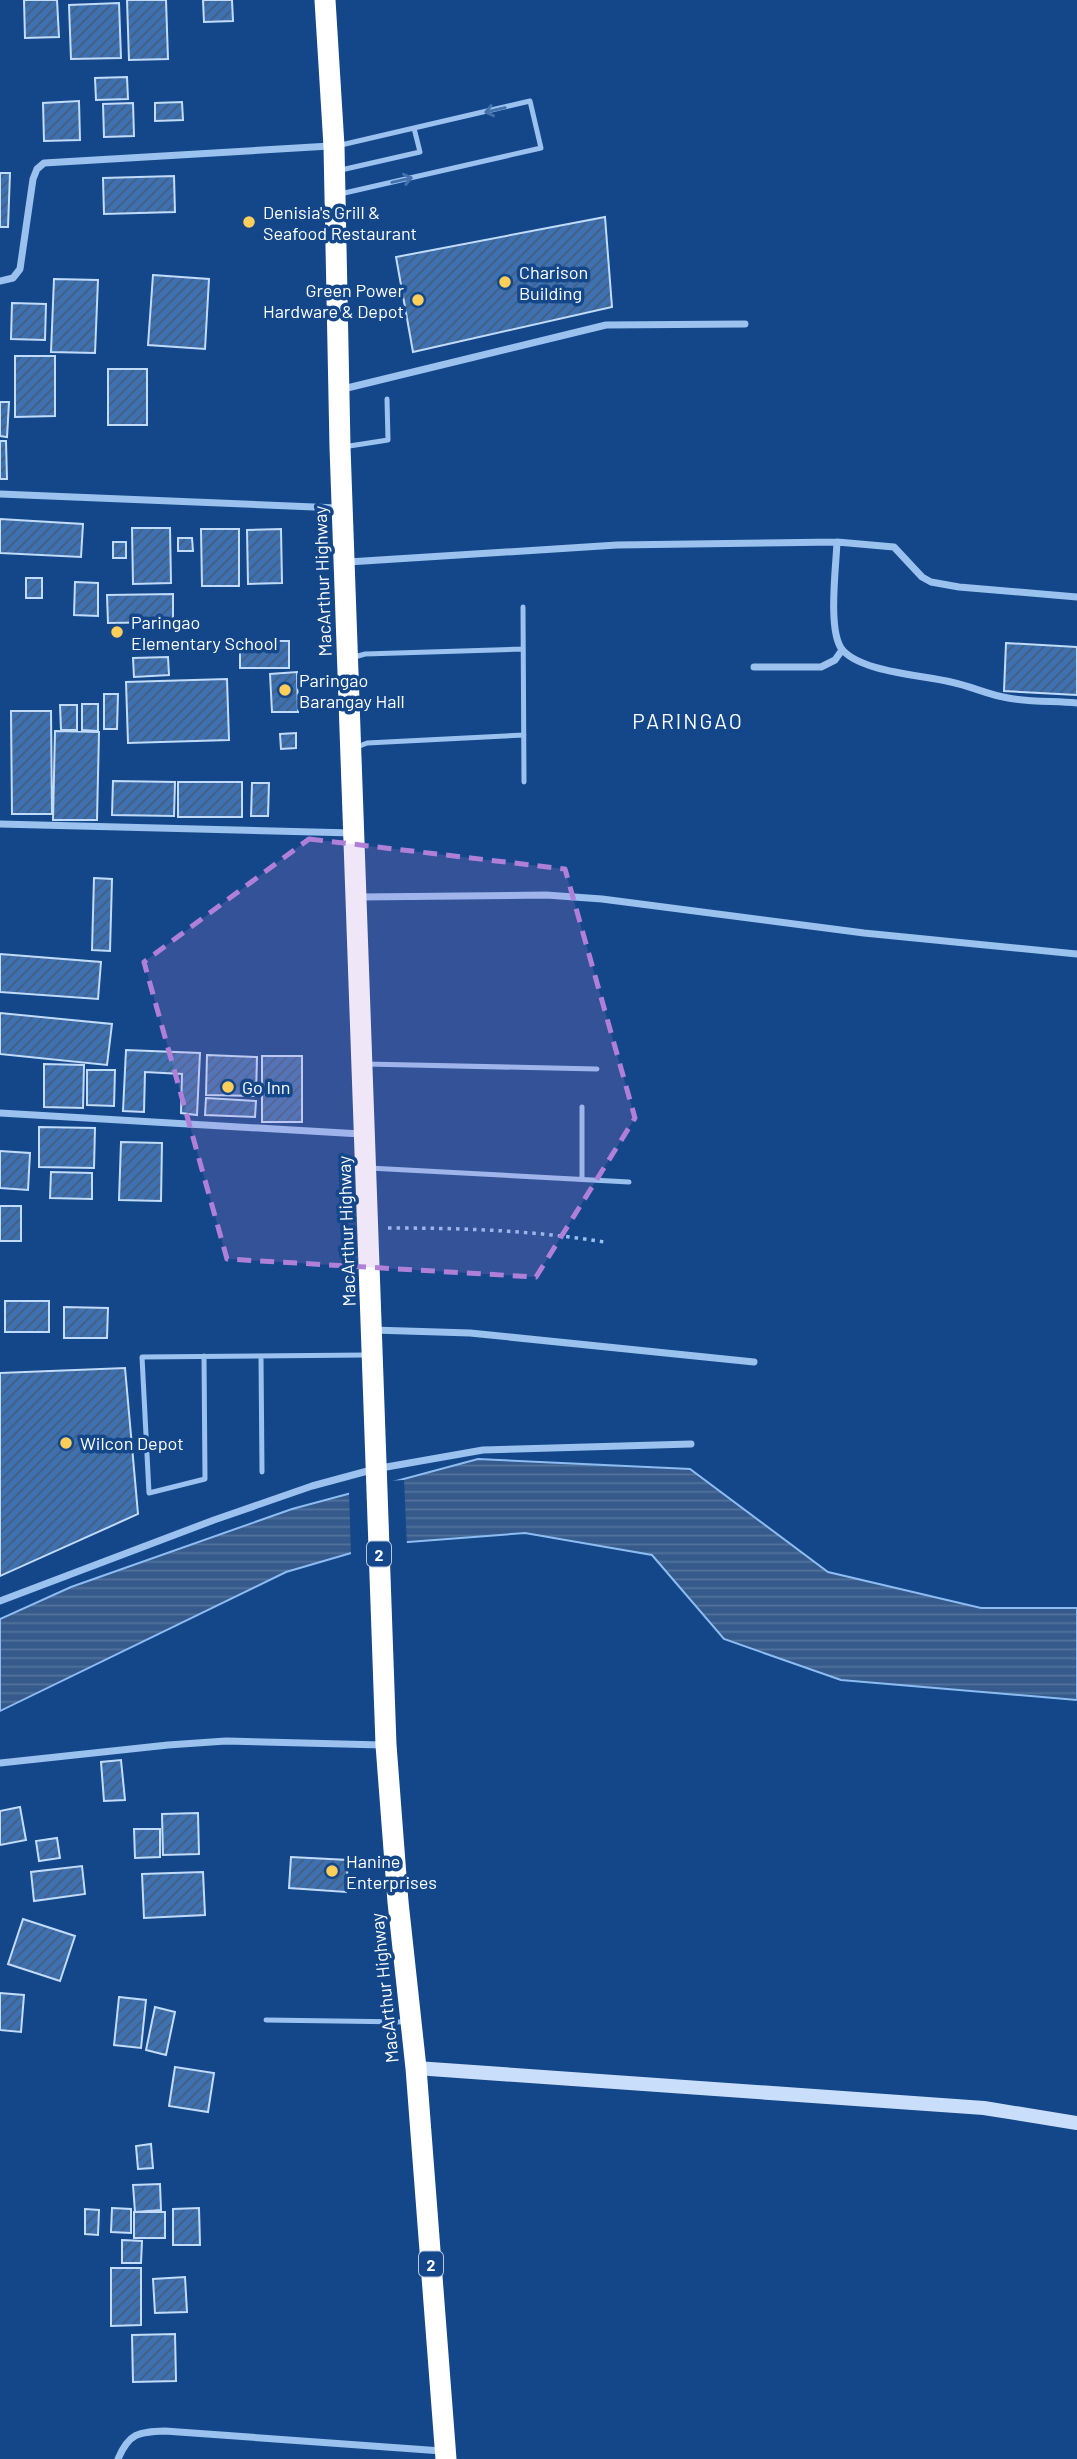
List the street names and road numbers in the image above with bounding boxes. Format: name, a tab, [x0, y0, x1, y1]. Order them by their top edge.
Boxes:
street label: MacArthur Highway	[308, 505, 336, 657]
street label: MacArthur Highway	[332, 1155, 360, 1307]
road number: 2	[367, 1542, 391, 1566]
street label: MacArthur Highway	[365, 1912, 403, 2064]
road number: 2	[419, 2252, 443, 2276]

